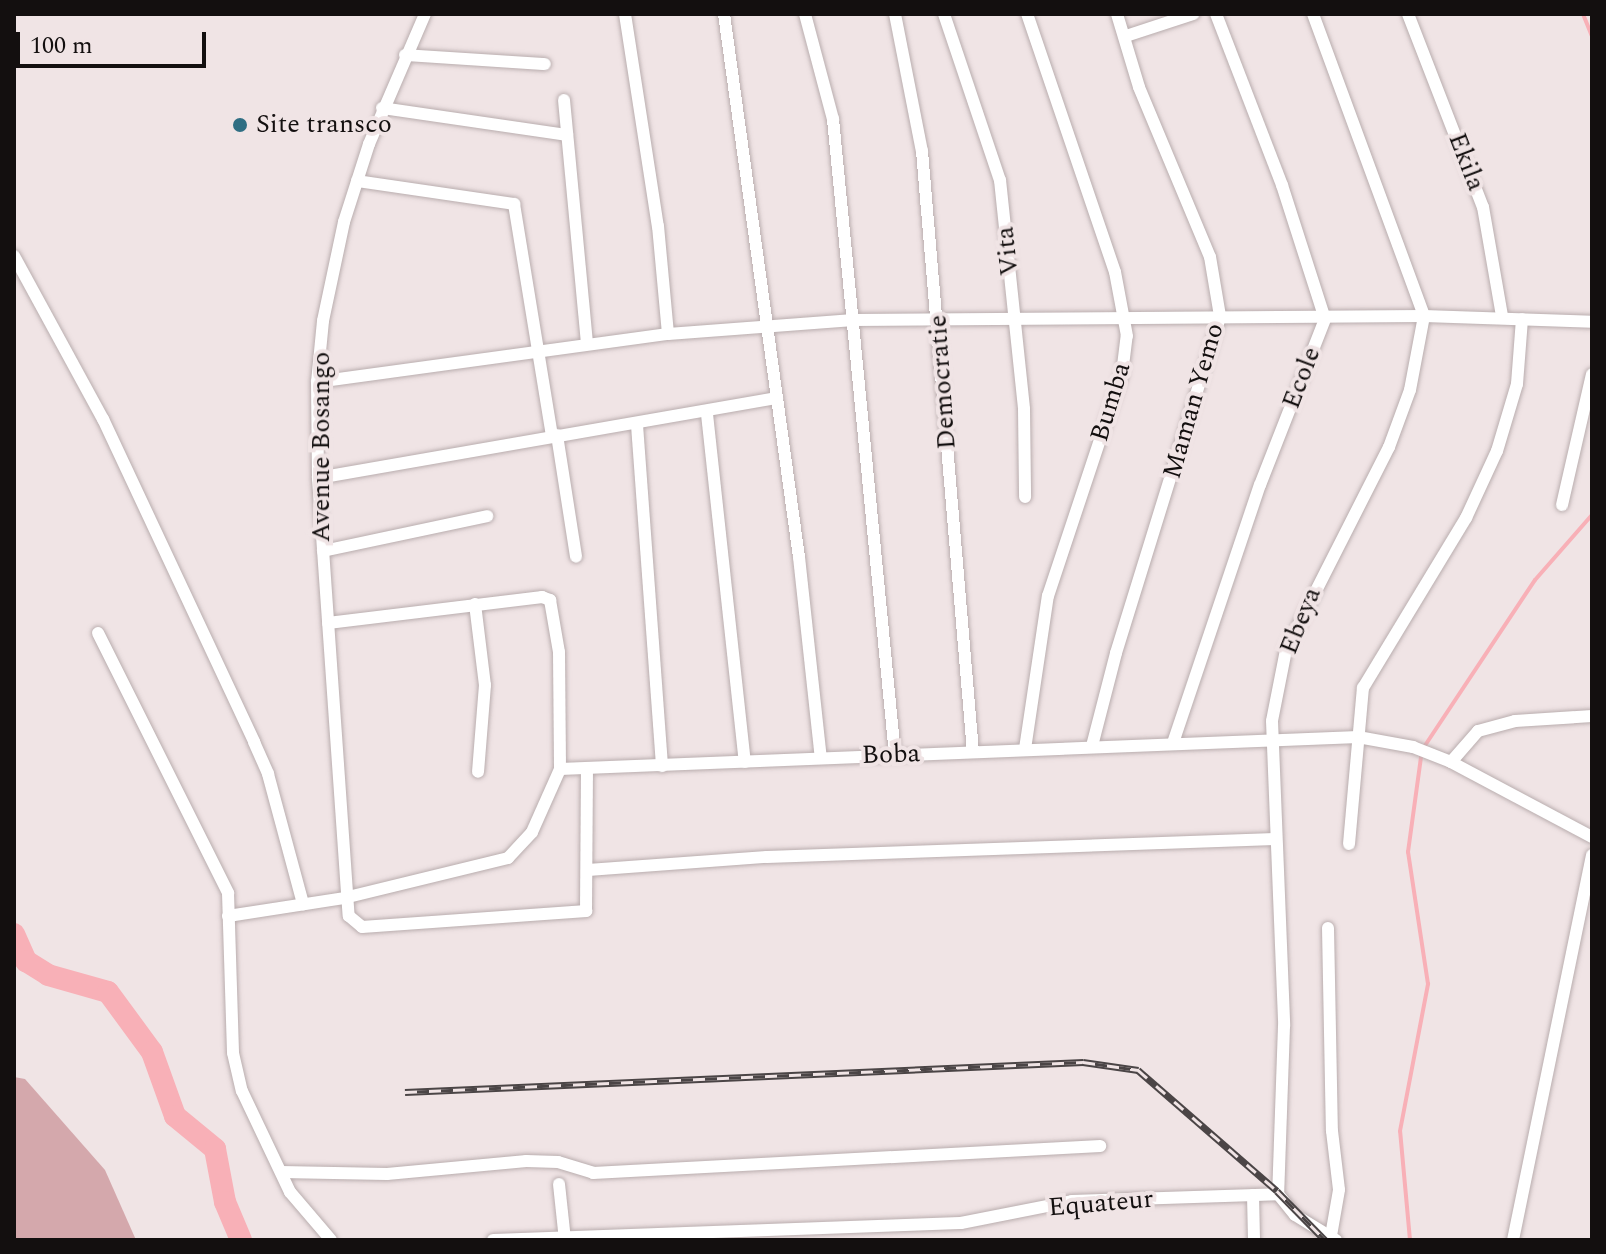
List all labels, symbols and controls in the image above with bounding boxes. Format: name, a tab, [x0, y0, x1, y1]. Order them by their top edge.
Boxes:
scale bar	[20, 16, 210, 66]
text: 100 m	[30, 28, 93, 64]
place label: Site transco	[256, 109, 392, 141]
marker: Site transco	[231, 116, 249, 134]
street label: Ekila	[1441, 129, 1491, 195]
street label: Vita	[990, 225, 1026, 277]
street label: Democratie	[923, 314, 963, 450]
street label: Maman Yemo	[1157, 320, 1231, 482]
street label: Ecole	[1276, 343, 1328, 413]
street label: Avenue Bosango	[306, 352, 338, 542]
street label: Bumba	[1084, 359, 1138, 445]
street label: Ebeya	[1274, 583, 1328, 659]
street label: Boba	[861, 738, 921, 772]
street label: Equateur	[1047, 1184, 1155, 1224]

